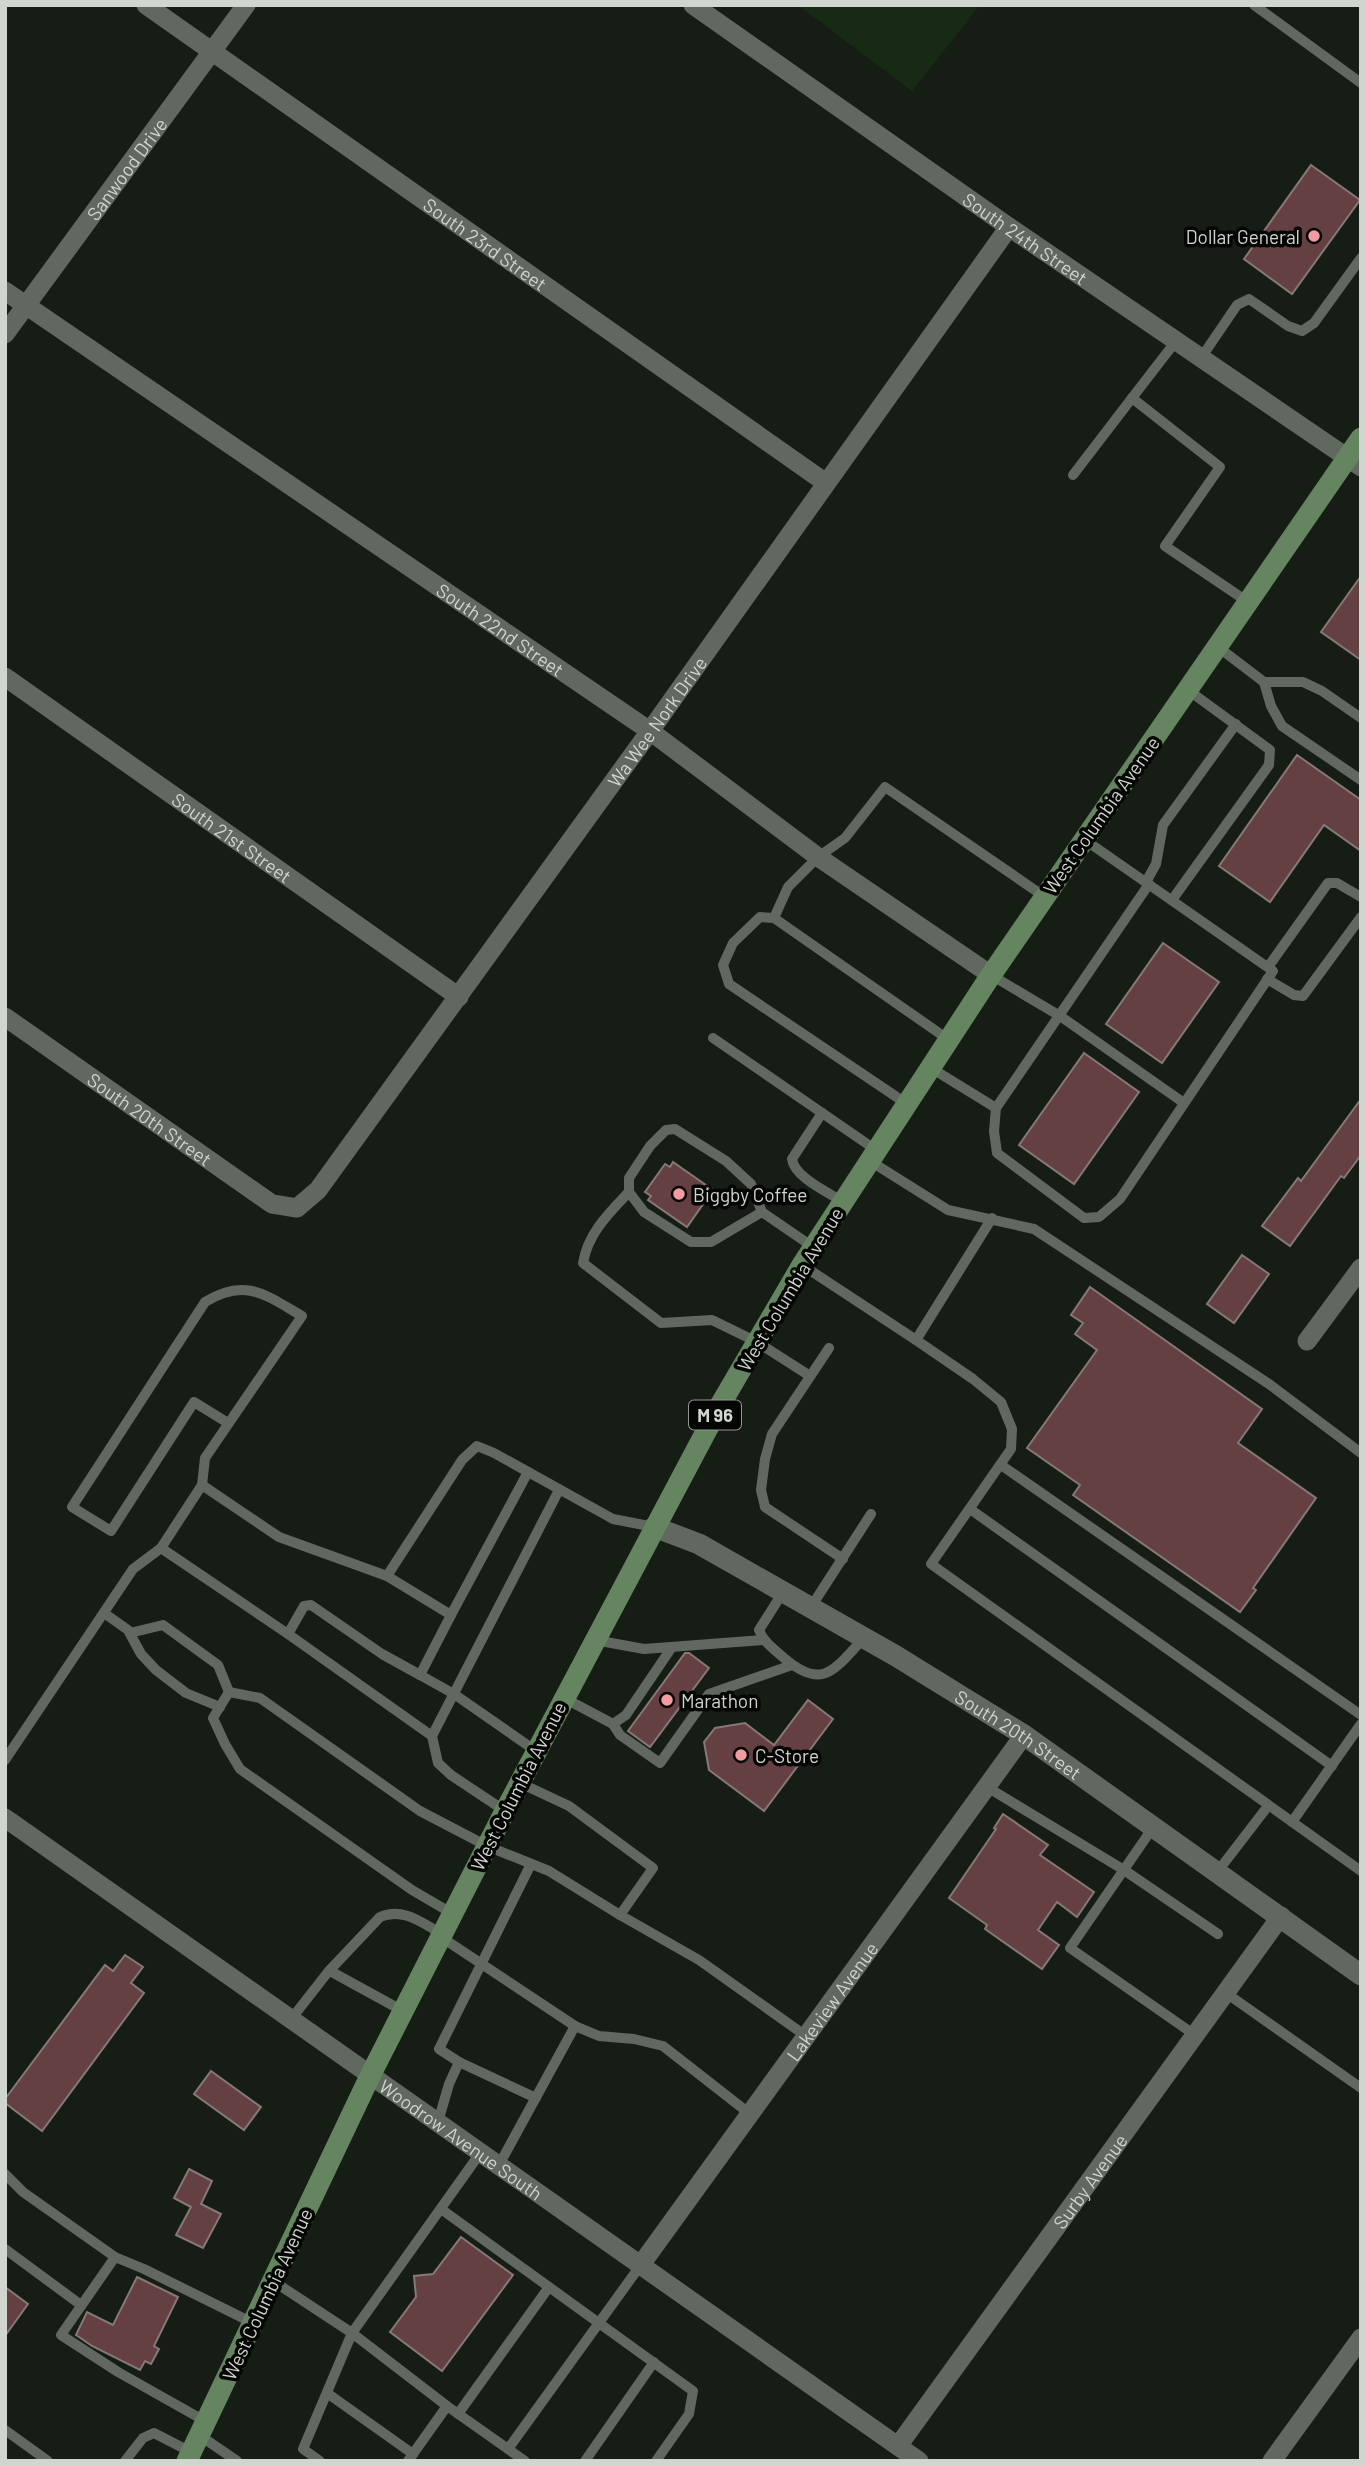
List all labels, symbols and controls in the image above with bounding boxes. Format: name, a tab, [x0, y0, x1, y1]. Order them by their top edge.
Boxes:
street label: Sanwood Drive	[81, 113, 171, 224]
street label: South 24th Street	[959, 187, 1092, 289]
street label: South 23rd Street	[419, 192, 552, 295]
place label: Dollar General	[1186, 225, 1300, 248]
marker: Dollar General	[1306, 228, 1322, 244]
street label: South 22nd Street	[433, 578, 569, 681]
street label: Wa Wee Nork Drive	[602, 652, 711, 791]
street label: West Columbia Avenue	[1038, 732, 1164, 898]
street label: South 21st Street	[168, 787, 296, 887]
street label: South 20th Street	[83, 1067, 217, 1170]
place label: Biggby Coffee	[693, 1183, 808, 1206]
marker: Biggby Coffee	[671, 1186, 687, 1202]
street label: West Columbia Avenue	[732, 1203, 848, 1375]
road number: M 96	[689, 1400, 741, 1430]
street label: South 20th Street	[951, 1684, 1086, 1784]
place label: Marathon	[681, 1689, 758, 1712]
marker: Marathon	[659, 1692, 675, 1708]
street label: West Columbia Avenue	[465, 1698, 571, 1874]
place label: C-Store	[755, 1744, 819, 1767]
marker: C-Store	[733, 1747, 749, 1763]
street label: Lakeview Avenue	[781, 1937, 882, 2065]
street label: Woodrow Avenue South	[375, 2074, 547, 2204]
street label: Surby Avenue	[1048, 2129, 1131, 2233]
street label: West Columbia Avenue	[217, 2204, 317, 2384]

